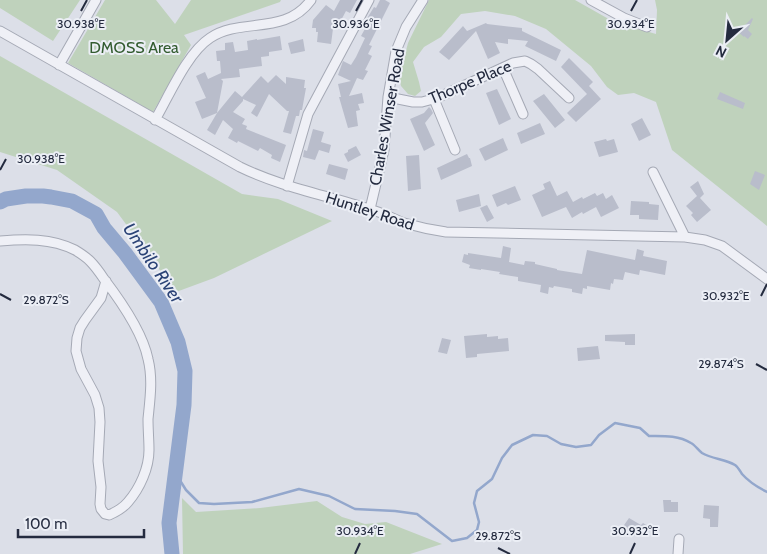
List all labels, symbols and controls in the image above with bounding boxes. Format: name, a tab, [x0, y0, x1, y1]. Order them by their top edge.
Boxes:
north arrow	[702, 15, 752, 65]
text: 30.938°E	[57, 16, 105, 31]
text: 30.936°E	[332, 16, 380, 31]
text: 30.934°E	[607, 16, 655, 31]
park label: DMOSS Area	[89, 38, 179, 57]
text: N	[713, 41, 730, 62]
street label: Charles Winser Road	[366, 47, 408, 187]
street label: Thorpe Place	[426, 56, 514, 108]
text: 30.938°E	[17, 151, 65, 166]
street label: Huntley Road	[323, 188, 417, 234]
water label: Umbilo River	[118, 219, 189, 308]
text: 30.932°E	[703, 288, 750, 303]
text: 29.872°S	[23, 292, 69, 307]
text: 29.874°S	[698, 356, 744, 371]
scale bar	[18, 506, 144, 538]
text: 100 m	[25, 515, 67, 533]
text: 30.934°E	[336, 523, 384, 538]
text: 30.932°E	[612, 523, 659, 538]
text: 29.872°S	[475, 528, 521, 543]

